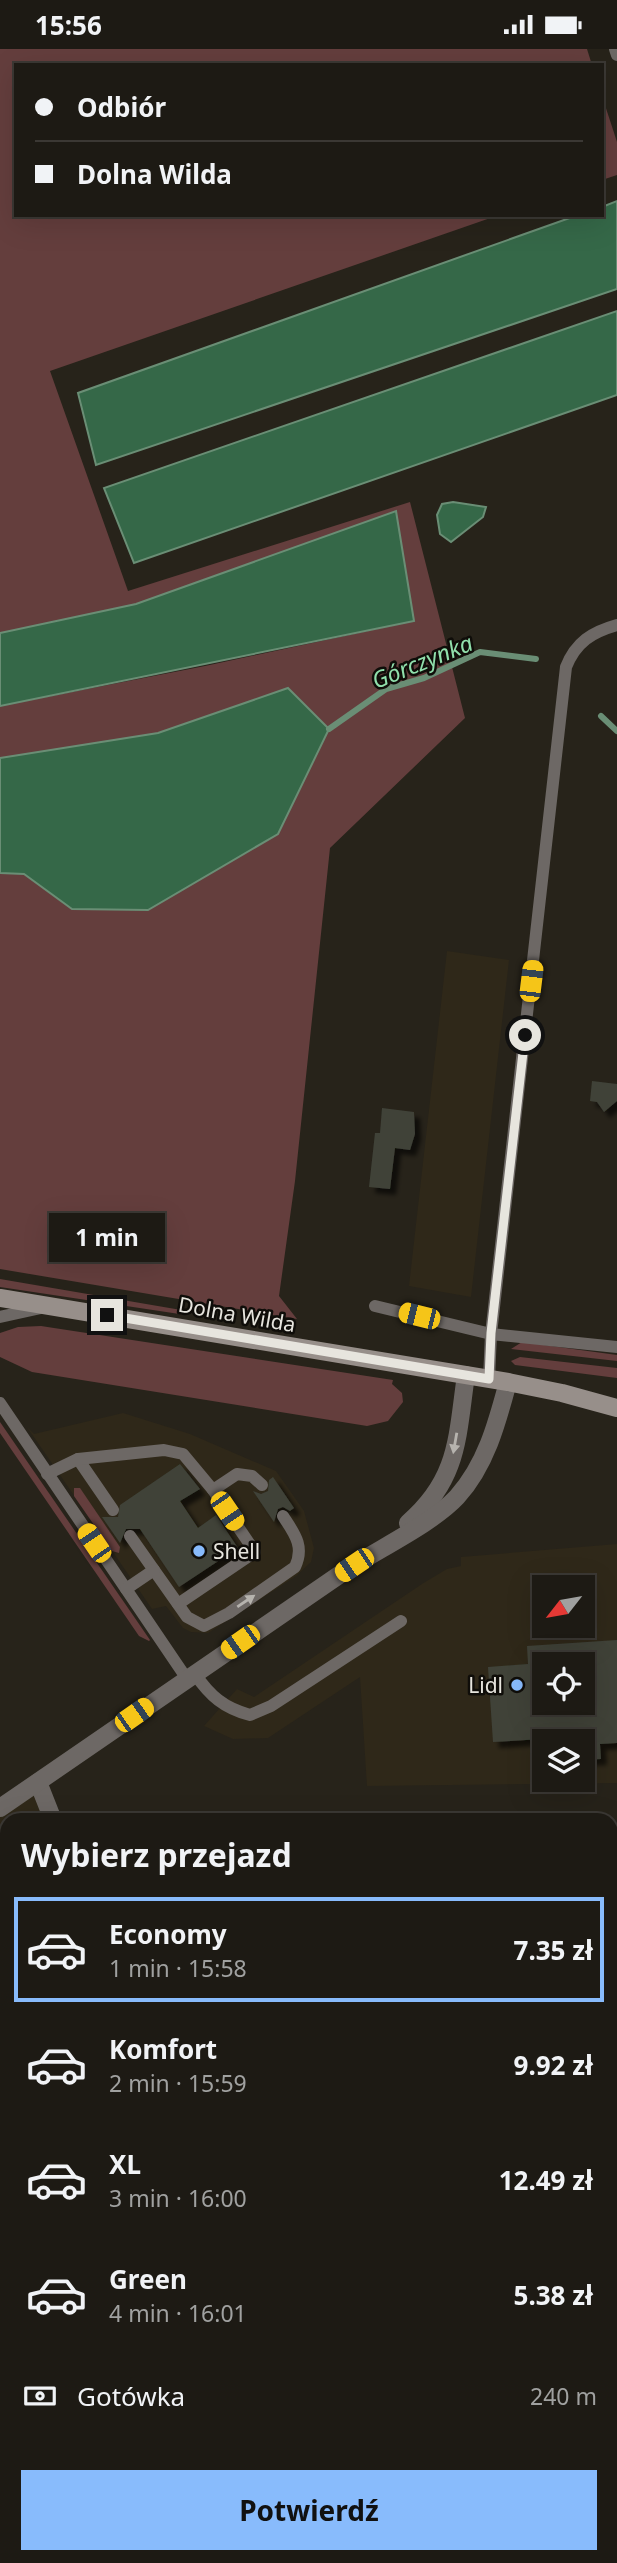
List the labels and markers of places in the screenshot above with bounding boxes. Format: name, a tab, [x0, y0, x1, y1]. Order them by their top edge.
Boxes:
place label: Shell	[213, 1537, 260, 1565]
marker: Shell	[191, 1543, 207, 1559]
place label: Lidl	[468, 1671, 503, 1699]
marker: Lidl	[509, 1677, 525, 1693]

